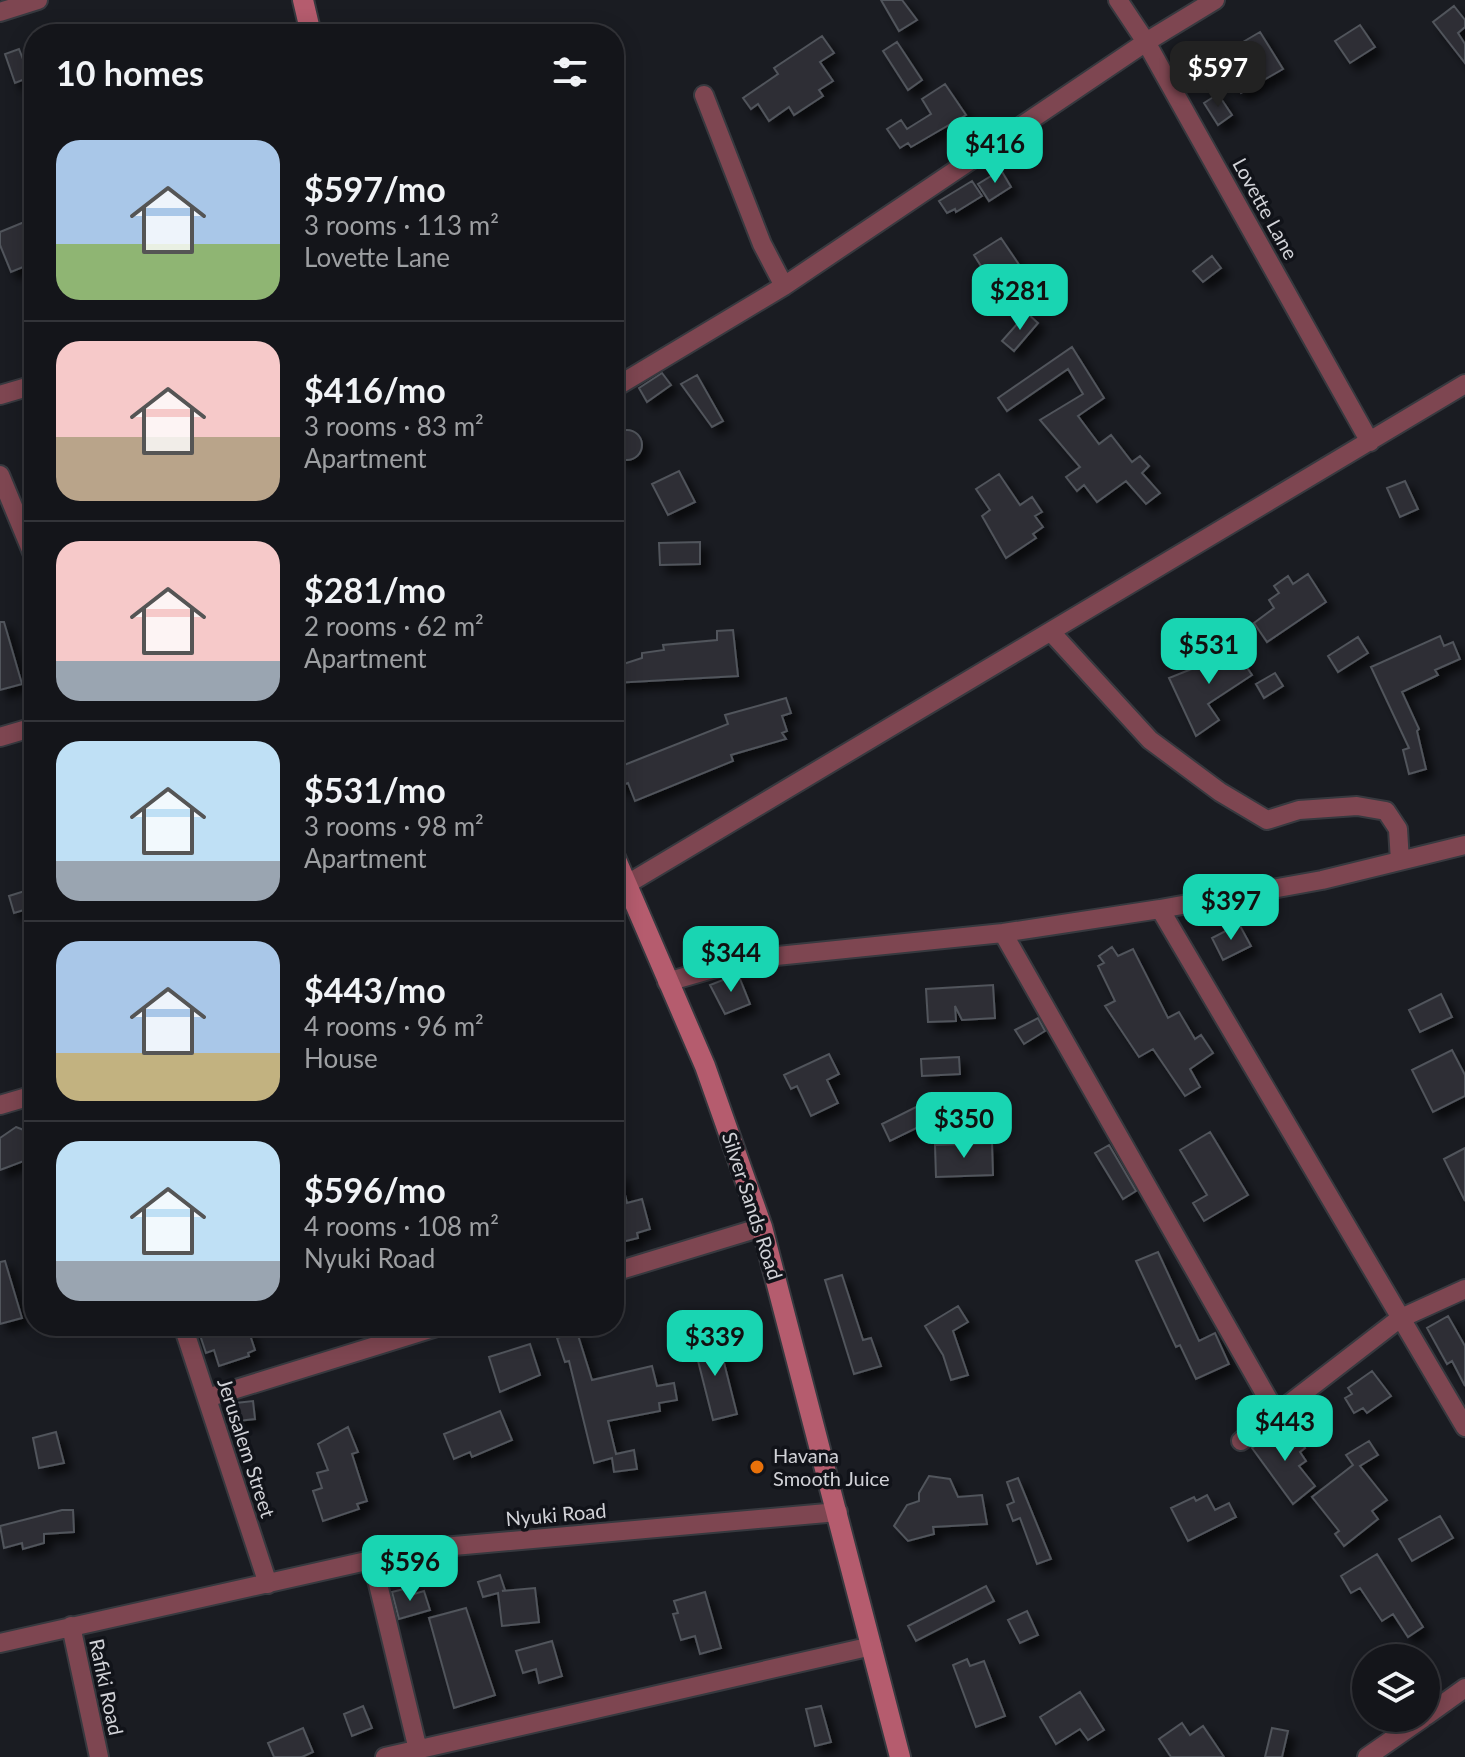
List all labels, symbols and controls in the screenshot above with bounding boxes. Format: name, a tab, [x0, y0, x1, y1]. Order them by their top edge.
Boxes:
pin: $597	[1171, 41, 1265, 109]
icon: filters	[548, 50, 592, 94]
text: $597	[1188, 51, 1248, 83]
text: 10 homes	[56, 52, 204, 93]
pin: $416	[948, 117, 1042, 185]
text: $416	[965, 127, 1025, 159]
street label: Lovette Lane	[1228, 154, 1304, 263]
text: $597/mo	[304, 168, 446, 209]
icon: home	[120, 172, 216, 268]
text: 3 rooms · 113 m²	[304, 209, 499, 241]
text: Lovette Lane	[304, 241, 450, 273]
pin: $281	[973, 264, 1067, 332]
text: $281	[990, 274, 1050, 306]
text: $416/mo	[304, 369, 446, 410]
icon: home	[120, 373, 216, 469]
text: 3 rooms · 83 m²	[304, 410, 484, 442]
text: Apartment	[304, 442, 427, 474]
text: $281/mo	[304, 569, 446, 610]
icon: home	[120, 573, 216, 669]
text: 2 rooms · 62 m²	[304, 610, 484, 642]
pin: $531	[1162, 618, 1256, 686]
text: $531	[1179, 628, 1239, 660]
text: Apartment	[304, 642, 427, 674]
text: $531/mo	[304, 769, 446, 810]
icon: home	[120, 773, 216, 869]
text: 3 rooms · 98 m²	[304, 810, 484, 842]
text: Apartment	[304, 842, 427, 874]
pin: $397	[1184, 874, 1278, 942]
text: $397	[1201, 884, 1261, 916]
pin: $344	[684, 926, 778, 994]
text: $344	[701, 936, 761, 968]
text: $443/mo	[304, 969, 446, 1010]
icon: home	[120, 973, 216, 1069]
text: 4 rooms · 96 m²	[304, 1010, 484, 1042]
text: House	[304, 1042, 378, 1074]
pin: $350	[917, 1092, 1011, 1160]
text: $350	[934, 1102, 994, 1134]
street label: Silver Sands Road	[718, 1129, 788, 1283]
text: $596/mo	[304, 1169, 446, 1210]
icon: home	[120, 1173, 216, 1269]
text: 4 rooms · 108 m²	[304, 1210, 499, 1242]
text: Nyuki Road	[304, 1242, 435, 1274]
pin: $339	[668, 1310, 762, 1378]
text: $339	[685, 1320, 745, 1352]
street label: Jerusalem Street	[213, 1375, 281, 1520]
pin: $443	[1238, 1395, 1332, 1463]
text: $443	[1255, 1405, 1315, 1437]
place label: Havana Smooth Juice	[773, 1443, 890, 1490]
marker: Havana Smooth Juice	[748, 1458, 766, 1476]
street label: Nyuki Road	[505, 1498, 607, 1530]
pin: $596	[363, 1535, 457, 1603]
text: $596	[380, 1545, 440, 1577]
street label: Rafiki Road	[85, 1636, 129, 1737]
map controls	[1352, 1644, 1440, 1732]
button: layers	[1352, 1644, 1440, 1732]

